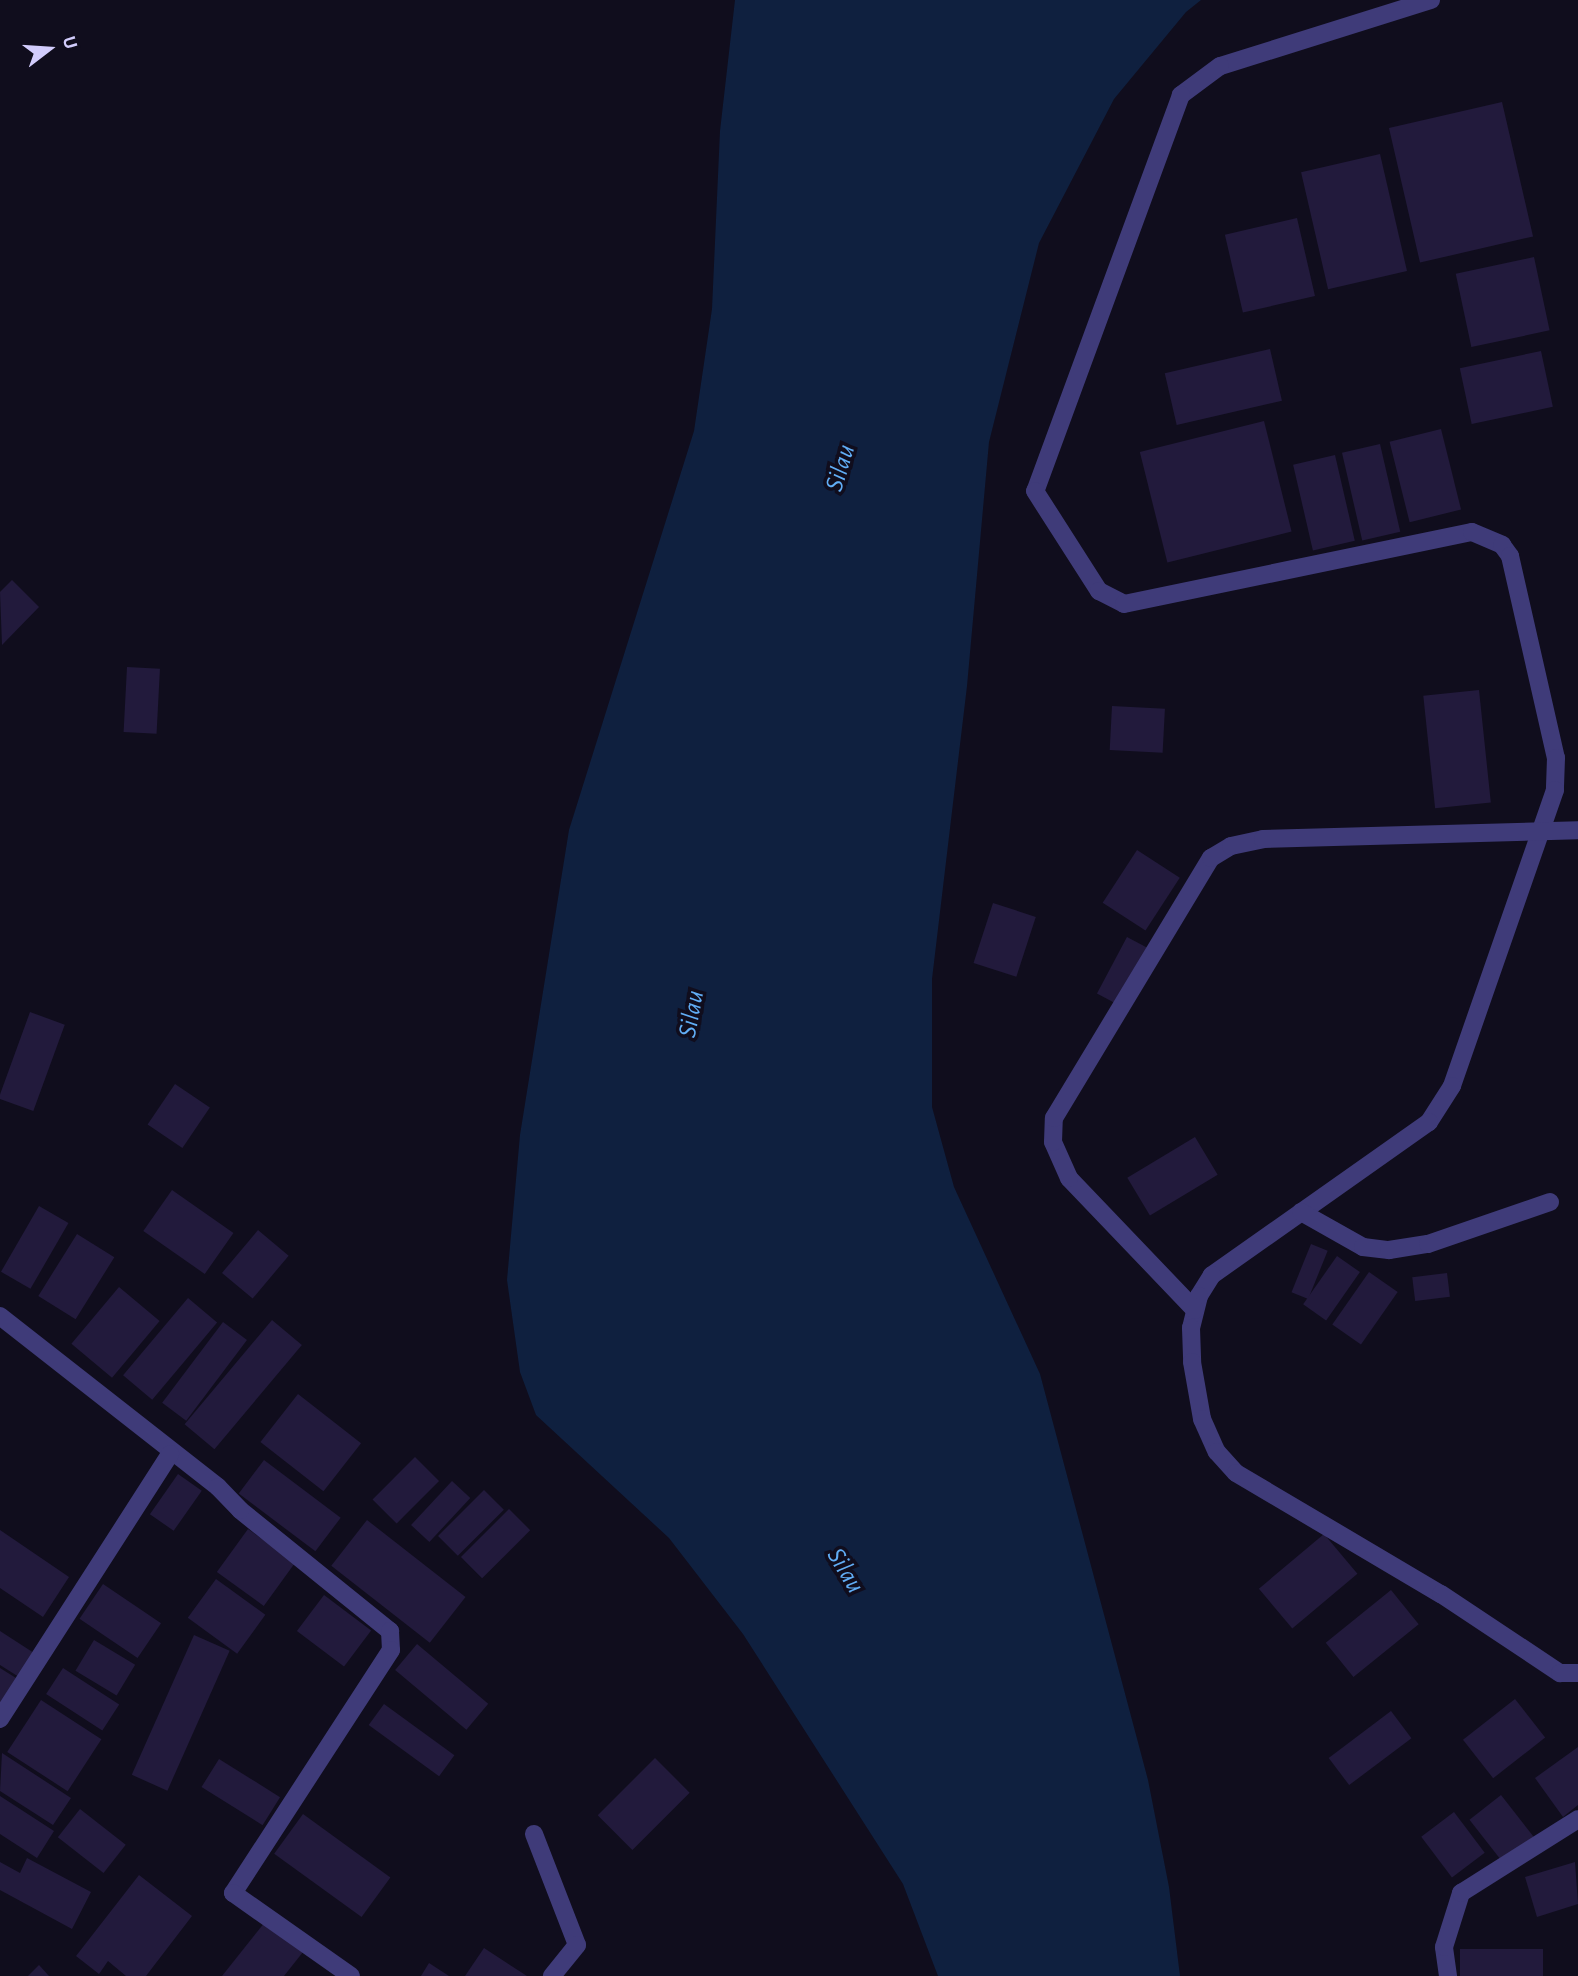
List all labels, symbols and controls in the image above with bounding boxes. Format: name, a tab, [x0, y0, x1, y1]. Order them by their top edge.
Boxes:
north arrow	[14, 14, 84, 84]
text: U	[59, 34, 80, 51]
water label: Silau	[819, 441, 863, 495]
water label: Silau	[672, 988, 712, 1040]
water label: Silau	[819, 1543, 871, 1599]

